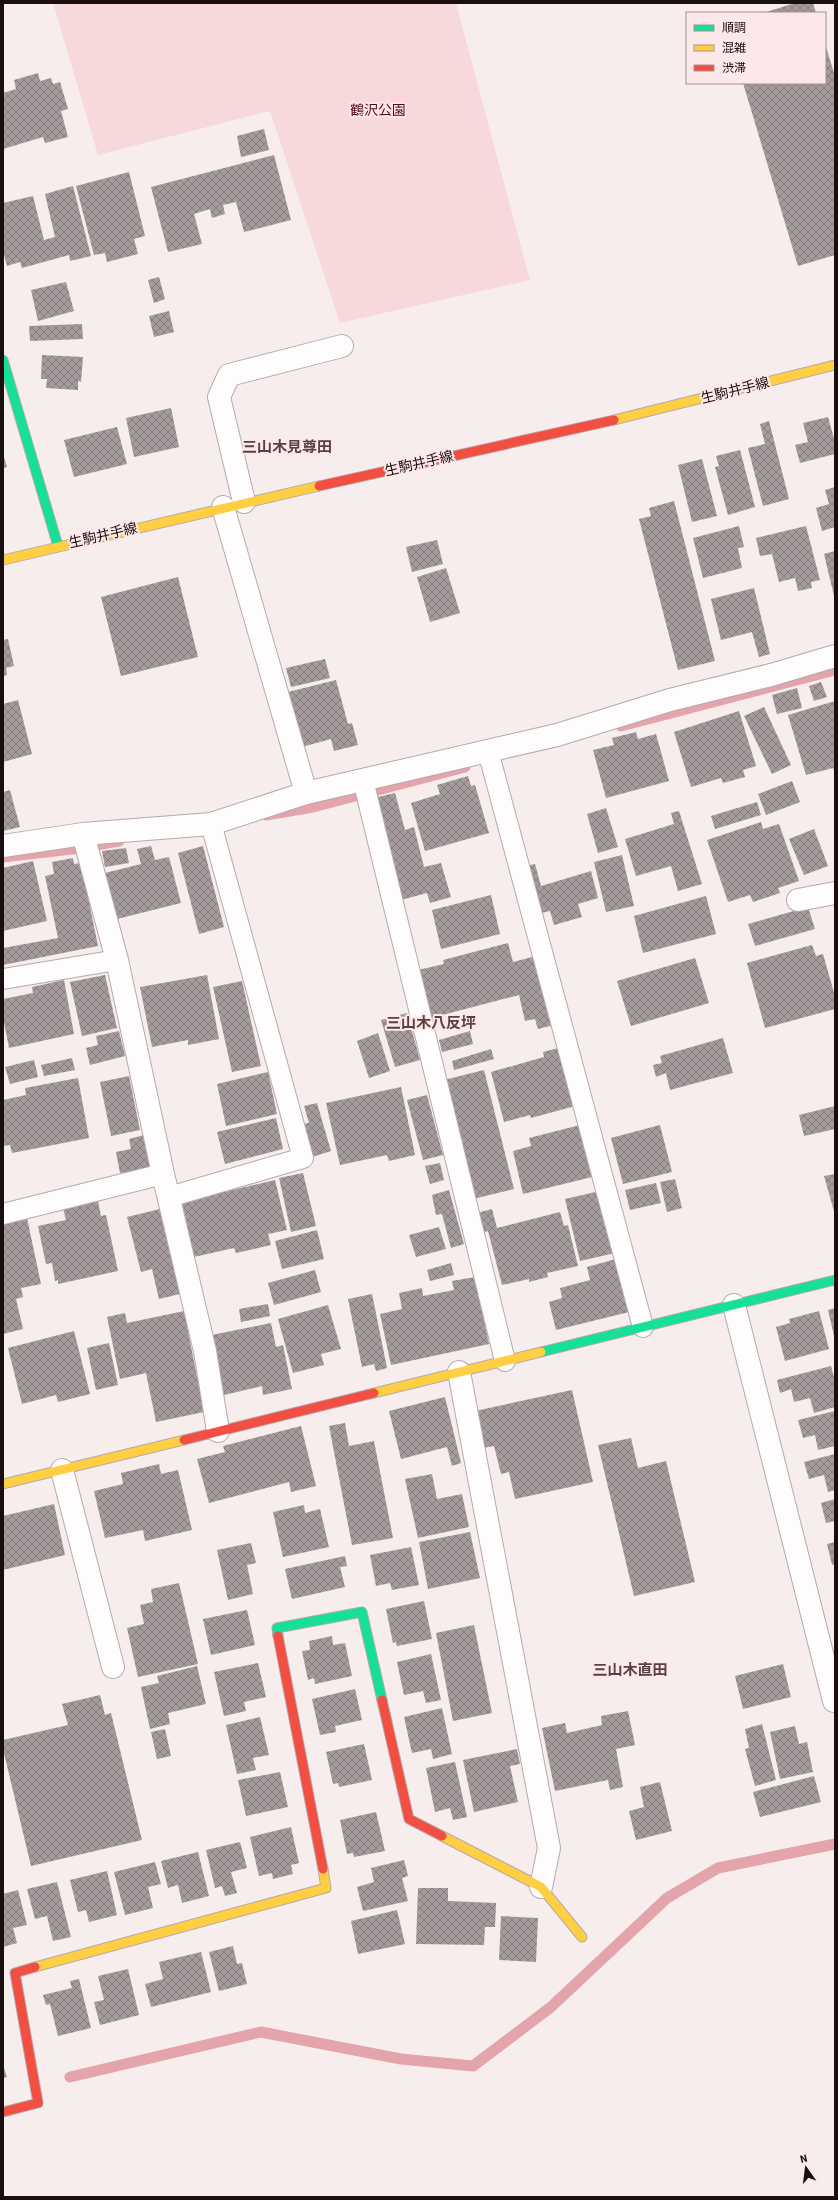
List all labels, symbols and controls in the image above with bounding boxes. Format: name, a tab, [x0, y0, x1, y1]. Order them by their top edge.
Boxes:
legend	[686, 12, 826, 84]
text: 順調	[722, 20, 746, 37]
text: 混雑	[722, 40, 746, 57]
text: 渋滞	[722, 60, 746, 77]
park label: 鶴沢公園	[350, 101, 406, 121]
street label: 生駒井手線	[699, 373, 772, 409]
district label: 三山木見尊田	[242, 437, 332, 458]
street label: 生駒井手線	[383, 446, 456, 482]
street label: 生駒井手線	[67, 518, 140, 554]
district label: 三山木八反坪	[386, 1013, 476, 1034]
district label: 三山木直田	[592, 1660, 668, 1681]
north arrow	[786, 2148, 826, 2188]
text: N	[798, 2151, 809, 2167]

